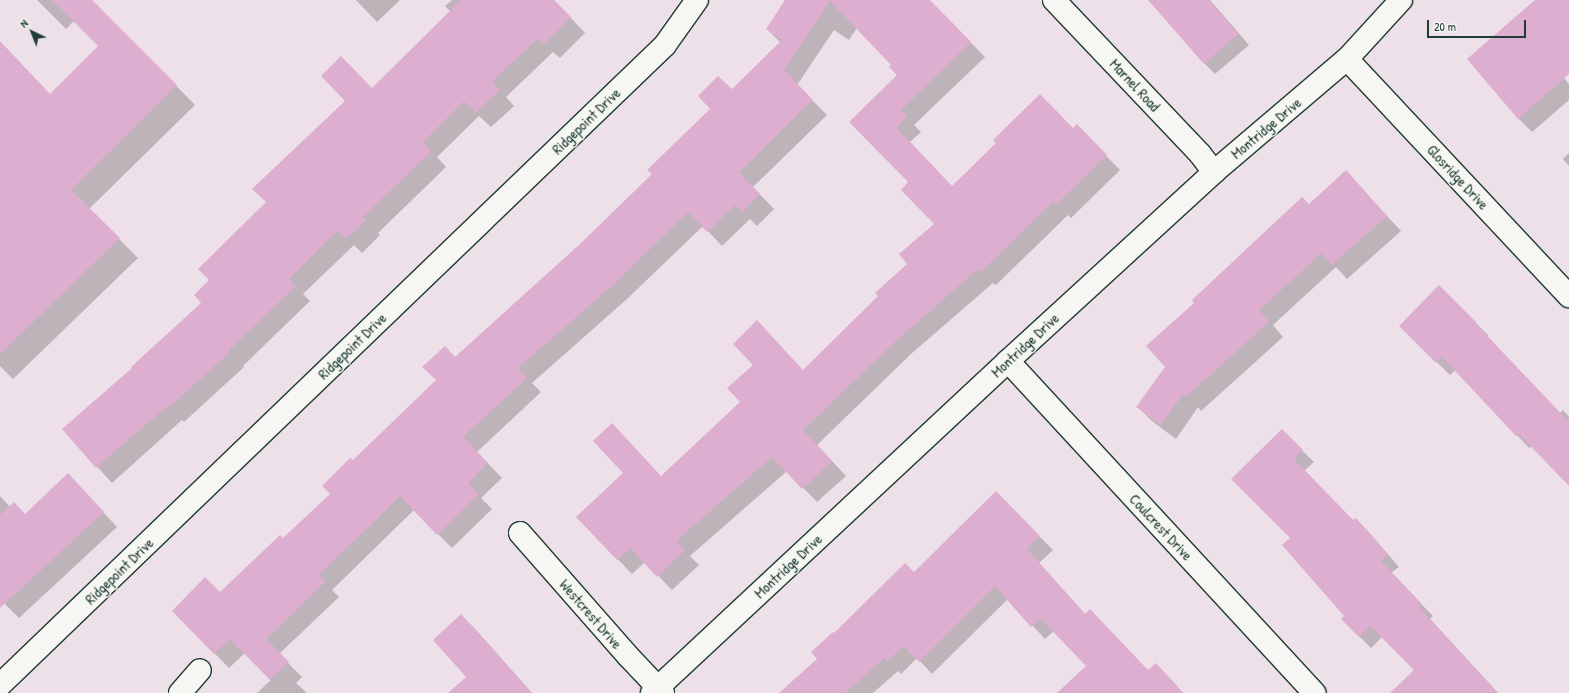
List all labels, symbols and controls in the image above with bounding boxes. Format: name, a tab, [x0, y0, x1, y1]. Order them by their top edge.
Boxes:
north arrow	[12, 12, 52, 52]
scale bar	[1429, 12, 1528, 38]
text: N	[17, 16, 31, 30]
text: 20 m	[1434, 18, 1456, 35]
street label: Marnel Road	[1106, 55, 1164, 115]
street label: Ridgepoint Drive	[548, 84, 624, 158]
street label: Montridge Drive	[1227, 93, 1305, 163]
street label: Glosridge Drive	[1423, 141, 1493, 213]
street label: Ridgepoint Drive	[314, 309, 390, 383]
street label: Montridge Drive	[987, 309, 1063, 381]
street label: Coulcrest Drive	[1126, 490, 1196, 564]
street label: Montridge Drive	[750, 530, 826, 602]
street label: Ridgepoint Drive	[81, 534, 157, 608]
street label: Westcrest Drive	[556, 576, 626, 652]

